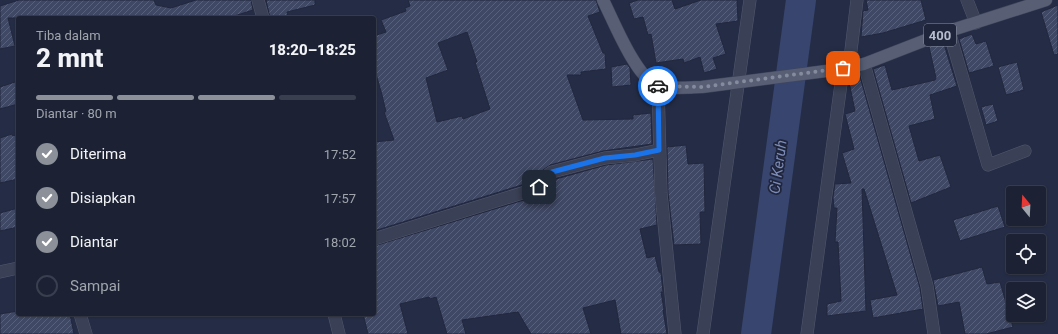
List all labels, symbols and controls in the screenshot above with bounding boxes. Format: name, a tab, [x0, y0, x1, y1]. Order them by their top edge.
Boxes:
road number: 400	[924, 24, 956, 46]
text: Tiba dalam	[36, 28, 101, 43]
text: 18:20–18:25	[269, 41, 356, 59]
text: 2 mnt	[36, 43, 103, 73]
pin	[826, 51, 860, 85]
icon: bag	[832, 57, 854, 79]
courier	[638, 66, 678, 106]
icon: car	[647, 75, 669, 97]
text: Diantar · 80 m	[36, 106, 117, 121]
water label: Ci Keruh	[765, 139, 791, 195]
icon: check	[36, 143, 58, 165]
text: Diterima	[70, 145, 126, 163]
text: 17:52	[324, 147, 356, 162]
pin	[522, 170, 556, 204]
icon: home	[528, 176, 550, 198]
north arrow	[1006, 186, 1046, 226]
map controls	[1006, 186, 1046, 322]
icon: check	[36, 187, 58, 209]
text: Disiapkan	[70, 189, 136, 207]
text: 17:57	[324, 191, 356, 206]
icon: check	[36, 231, 58, 253]
text: Diantar	[70, 233, 118, 251]
button: locate	[1006, 234, 1046, 274]
text: 18:02	[324, 235, 356, 250]
text: Sampai	[70, 277, 120, 295]
button: layers	[1006, 282, 1046, 322]

